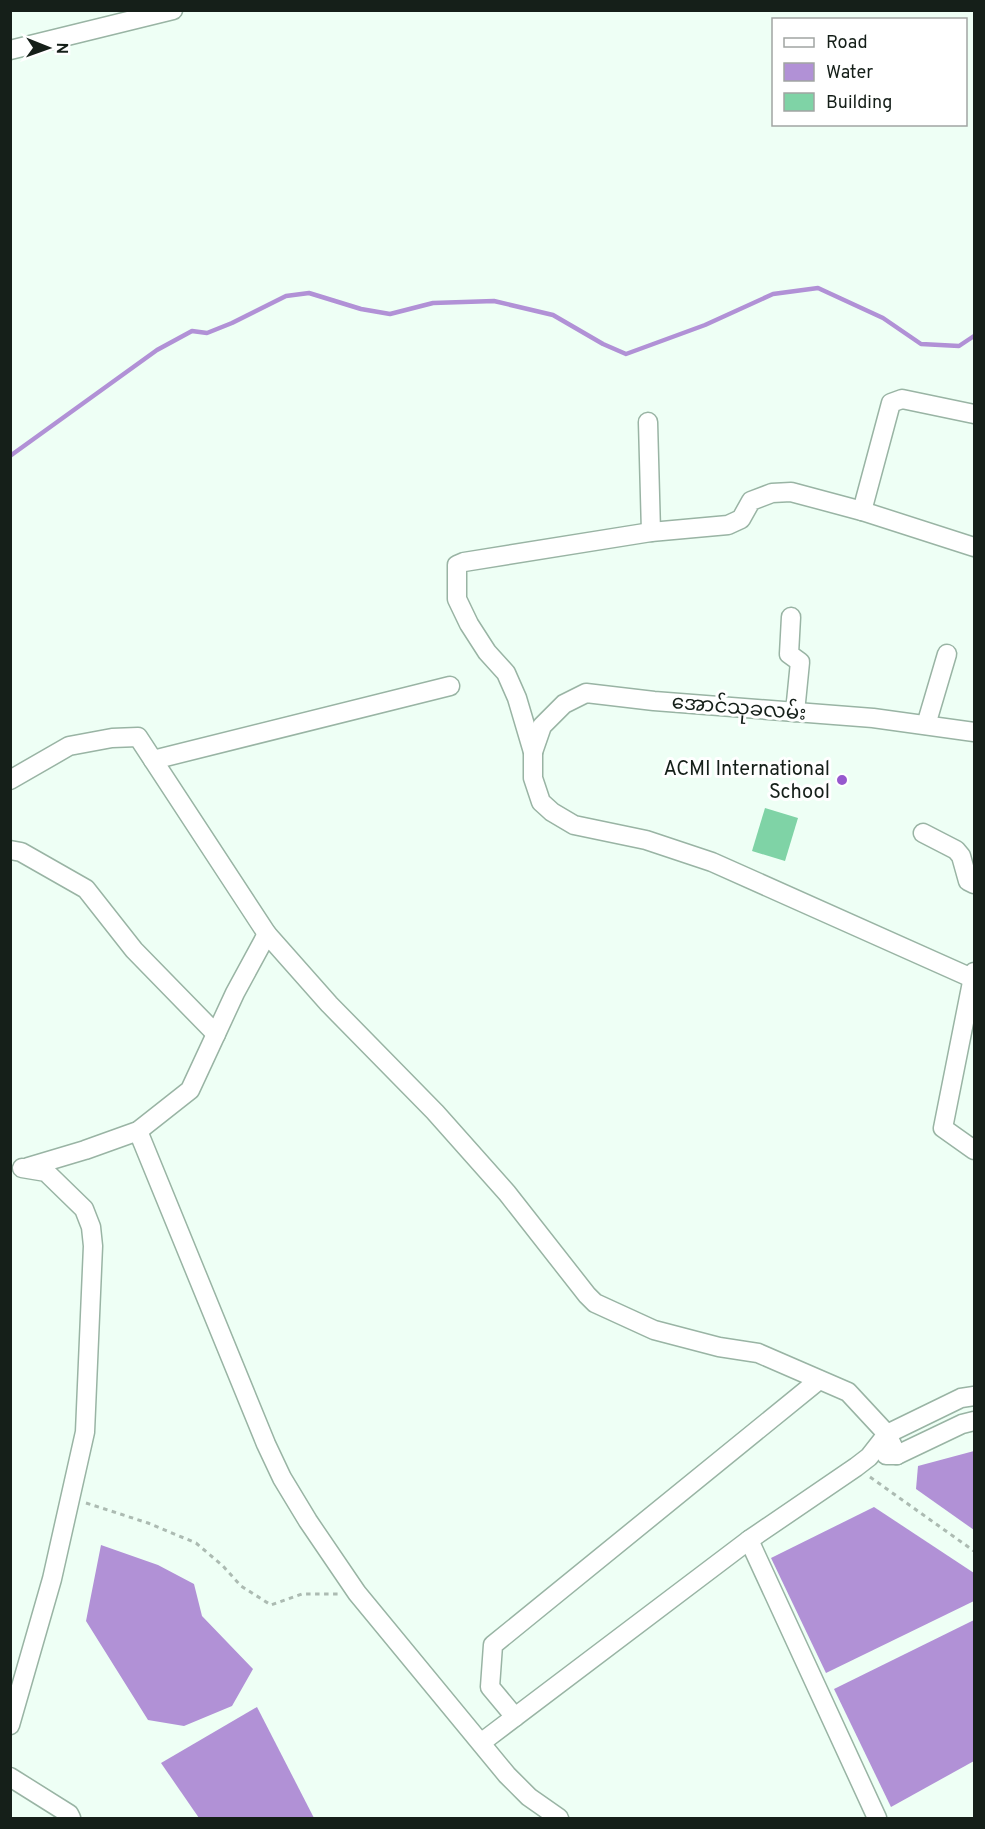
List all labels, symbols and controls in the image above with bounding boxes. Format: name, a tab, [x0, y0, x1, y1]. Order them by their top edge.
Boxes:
north arrow	[18, 18, 78, 78]
legend	[772, 18, 967, 126]
text: Road	[826, 32, 868, 55]
text: N	[51, 42, 71, 54]
text: Water	[826, 62, 873, 85]
text: Building	[826, 92, 892, 115]
street label: အောင်သုခလမ်း	[670, 687, 807, 730]
place label: ACMI International School	[664, 757, 830, 806]
marker: ACMI International School	[835, 773, 849, 787]

